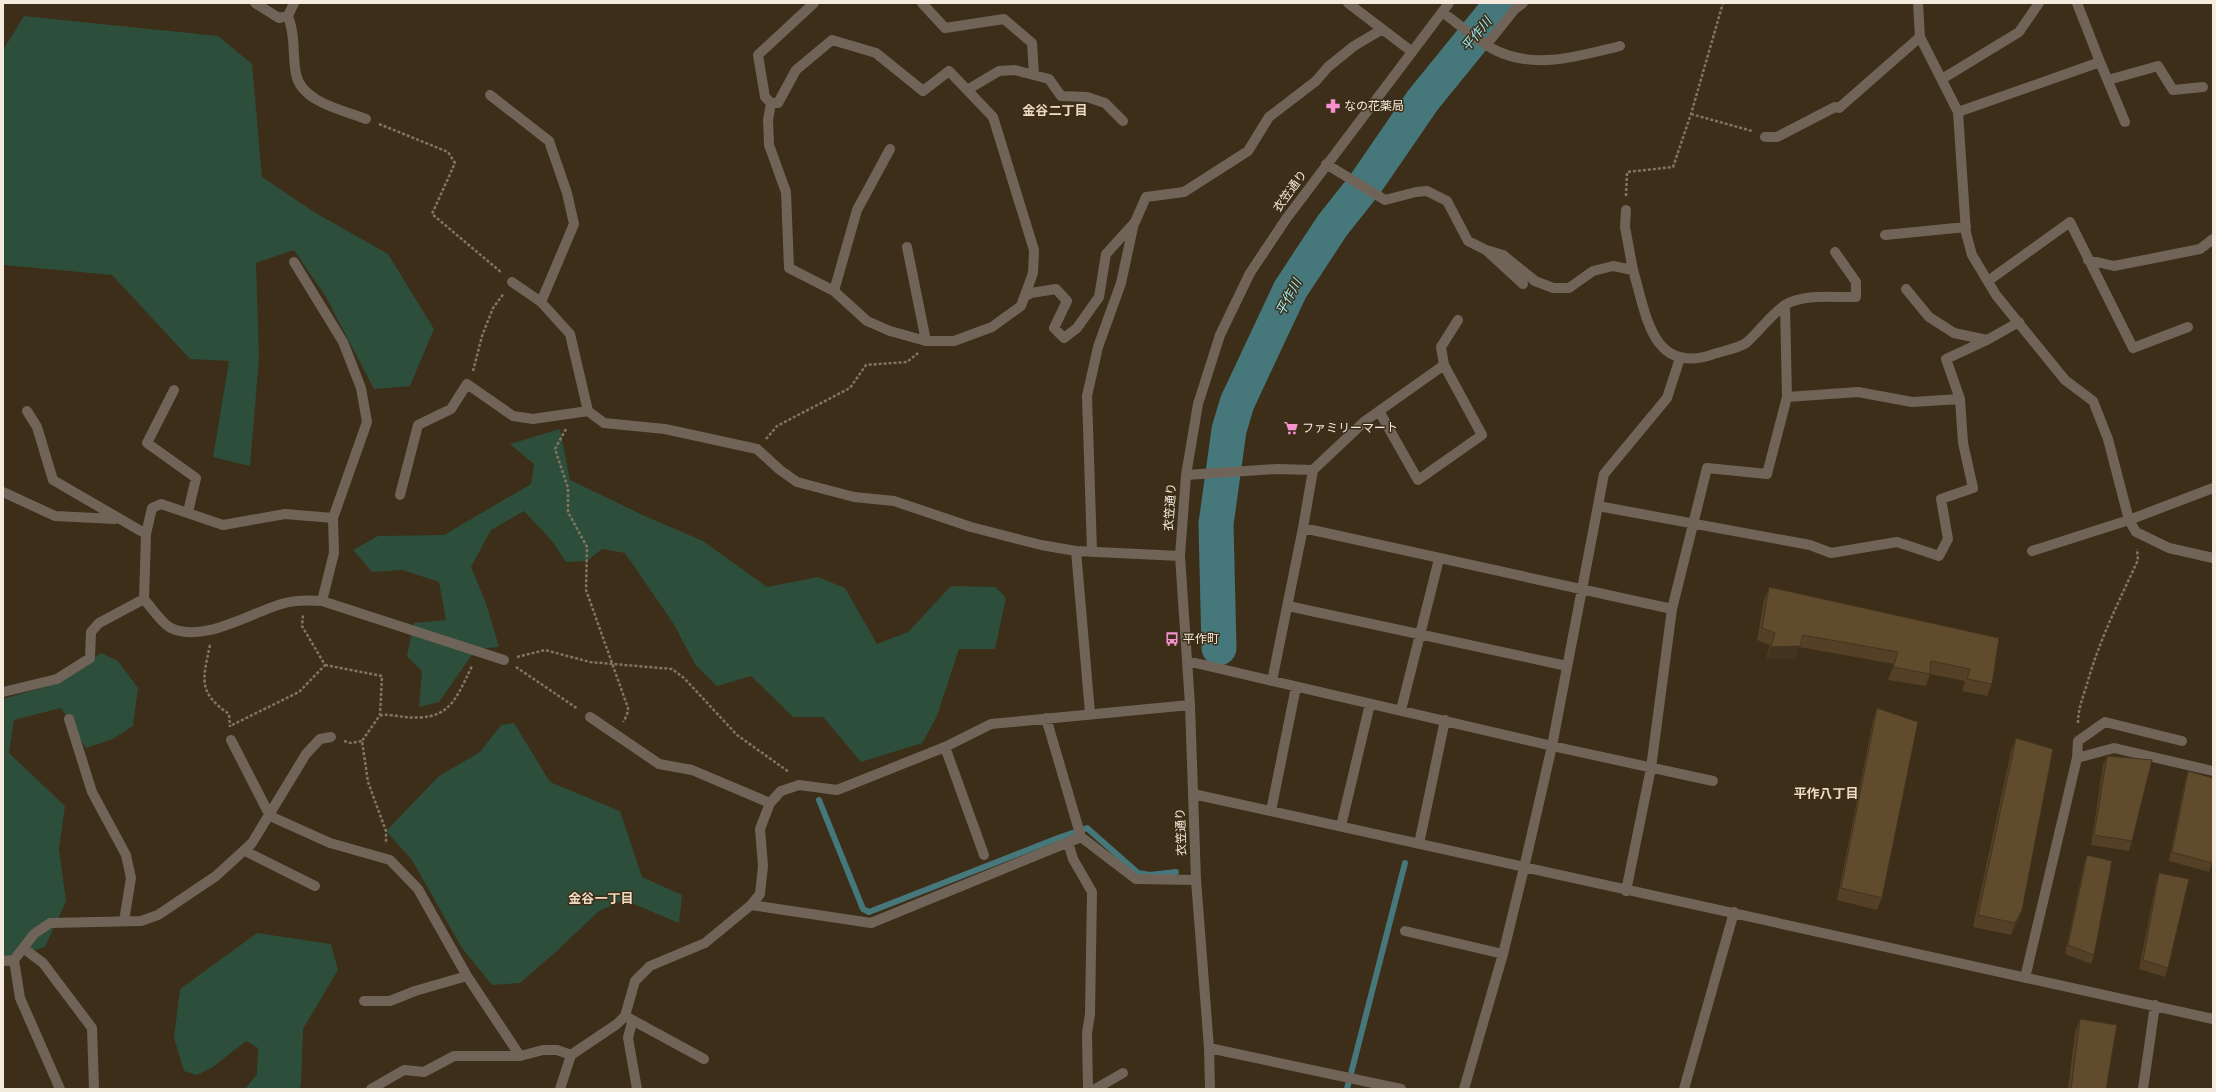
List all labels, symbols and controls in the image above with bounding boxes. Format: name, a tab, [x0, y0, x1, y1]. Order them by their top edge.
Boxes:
water label: 平作川	[1458, 12, 1496, 54]
pharmacy icon: なの花薬局	[1325, 98, 1341, 114]
place label: なの花薬局	[1344, 98, 1404, 113]
district label: 金谷二丁目	[1022, 102, 1088, 118]
street label: 衣笠通り	[1269, 167, 1310, 215]
water label: 平作川	[1272, 274, 1305, 318]
supermarket icon: ファミリーマート	[1283, 420, 1299, 436]
place label: ファミリーマート	[1302, 420, 1398, 435]
street label: 衣笠通り	[1160, 482, 1179, 531]
bus stop icon: 平作町	[1164, 631, 1180, 647]
place label: 平作町	[1183, 631, 1219, 646]
district label: 平作八丁目	[1793, 785, 1859, 801]
street label: 衣笠通り	[1172, 808, 1189, 856]
district label: 金谷一丁目	[568, 890, 634, 906]

